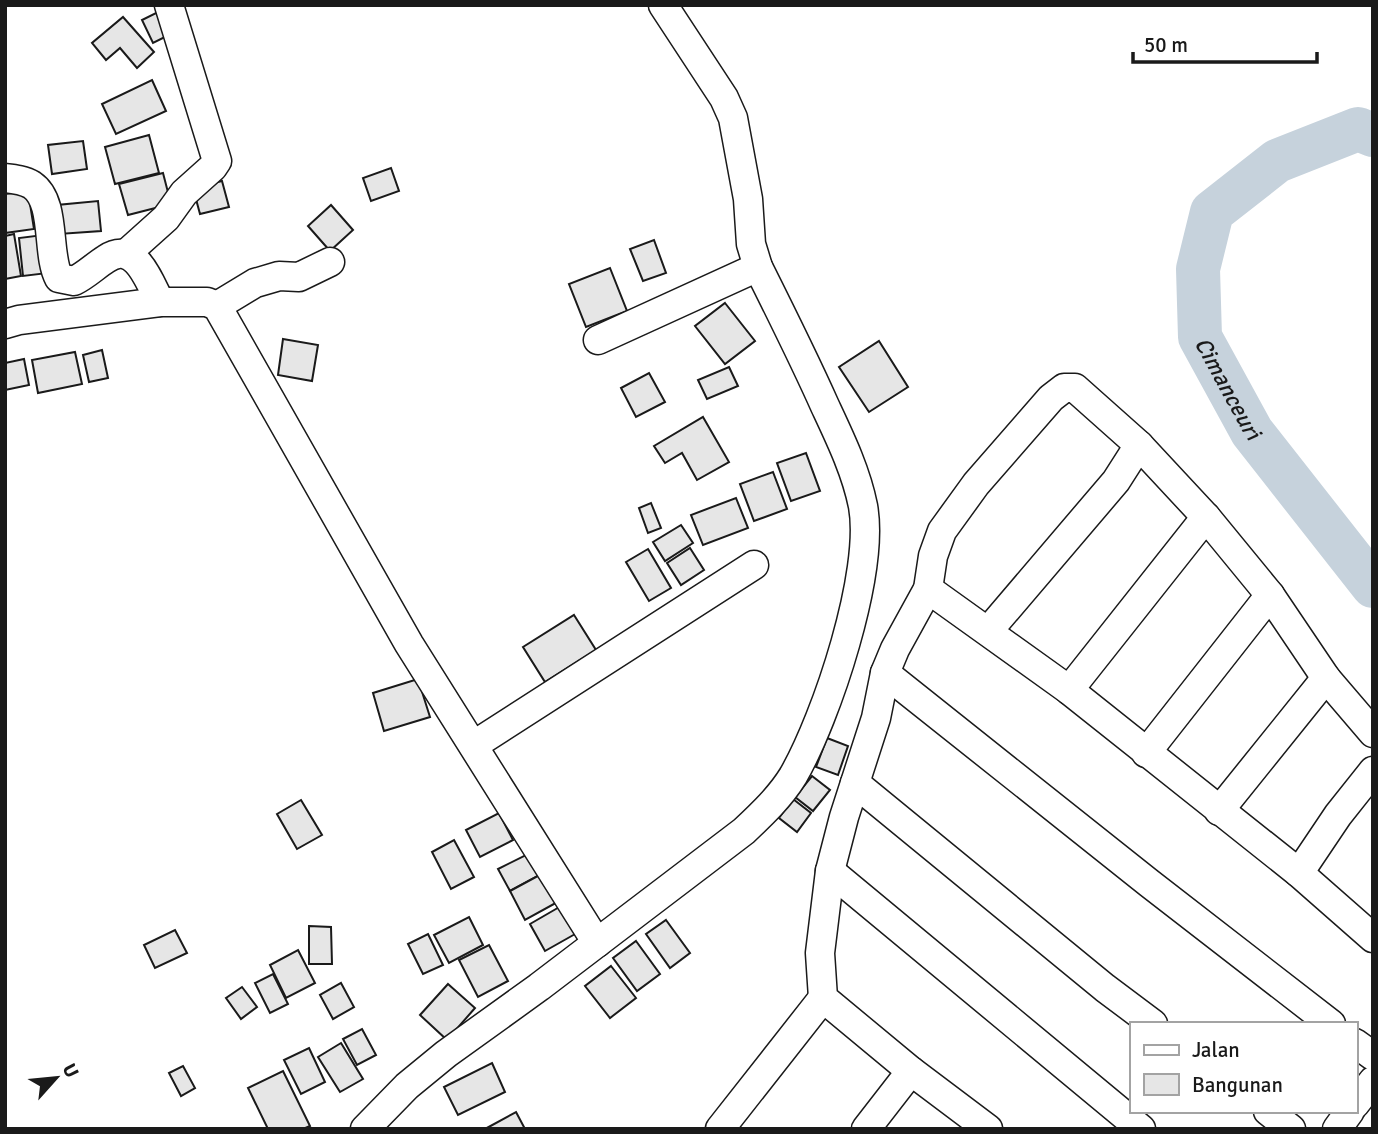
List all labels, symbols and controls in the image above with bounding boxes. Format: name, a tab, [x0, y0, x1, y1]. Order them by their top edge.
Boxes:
scale bar	[1133, 21, 1317, 65]
text: 50 m	[1144, 32, 1188, 58]
water label: Cimanceuri	[1188, 332, 1269, 448]
legend	[1130, 1022, 1357, 1113]
text: Jalan	[1192, 1037, 1240, 1063]
north arrow	[21, 1043, 91, 1113]
text: U	[57, 1060, 84, 1082]
text: Bangunan	[1192, 1072, 1283, 1098]

